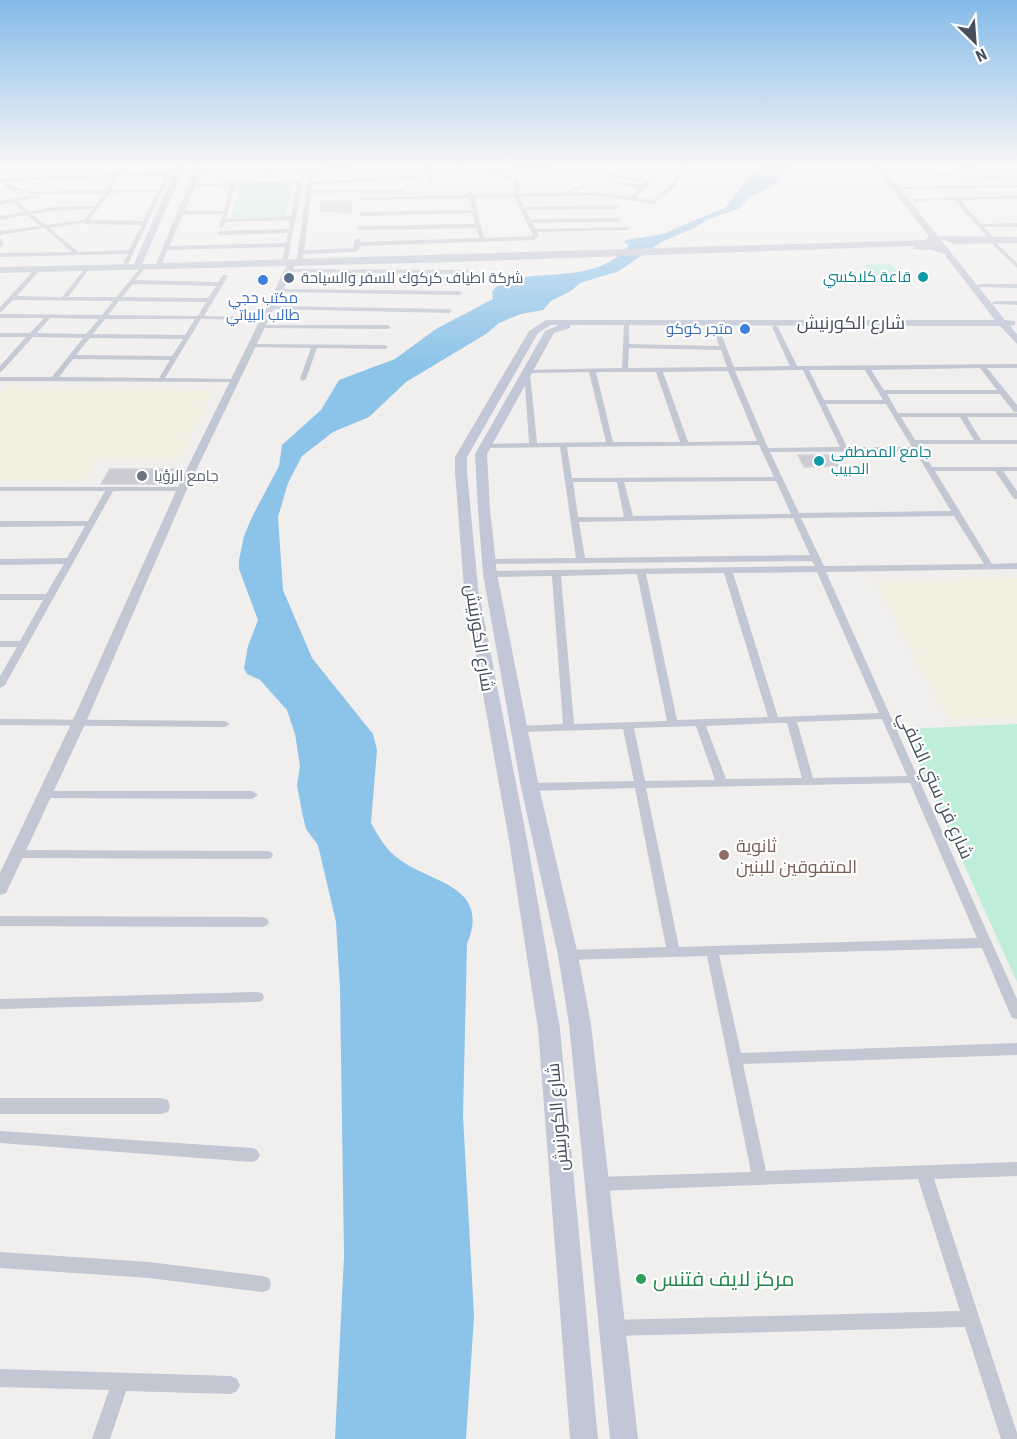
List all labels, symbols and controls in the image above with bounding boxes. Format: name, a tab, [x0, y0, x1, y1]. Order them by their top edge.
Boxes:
north arrow	[945, 12, 1005, 72]
text: N	[973, 44, 990, 66]
place label: قاعة كلاكسي	[823, 268, 911, 289]
place label: شركة اطياف كركوك للسفر والسياحة	[301, 269, 523, 287]
marker: قاعة كلاكسي	[916, 270, 930, 284]
marker: شركة اطياف كركوك للسفر والسياحة	[282, 271, 296, 285]
marker: مكتب حجي طالب البياتي	[256, 273, 270, 287]
place label: مكتب حجي طالب البياتي	[226, 289, 300, 327]
street label: شارع الكورنيش	[797, 312, 905, 335]
place label: متجر كوكو	[666, 320, 733, 338]
marker: متجر كوكو	[738, 322, 752, 336]
place label: جامع المصطفى الحبيب	[831, 443, 931, 478]
marker: جامع المصطفى الحبيب	[812, 454, 826, 468]
place label: جامع الرؤيا	[154, 467, 219, 487]
marker: جامع الرؤيا	[135, 469, 149, 483]
street label: شارع الكورنيش	[459, 583, 499, 693]
street label: شارع فن ستي الخلفي	[890, 708, 978, 864]
place label: ثانوية المتفوقين للبنين	[736, 835, 857, 878]
marker: ثانوية المتفوقين للبنين	[717, 848, 731, 862]
street label: شارع الكورنيش	[542, 1062, 574, 1172]
place label: مركز لايف فتنس	[653, 1267, 794, 1292]
marker: مركز لايف فتنس	[634, 1272, 648, 1286]

